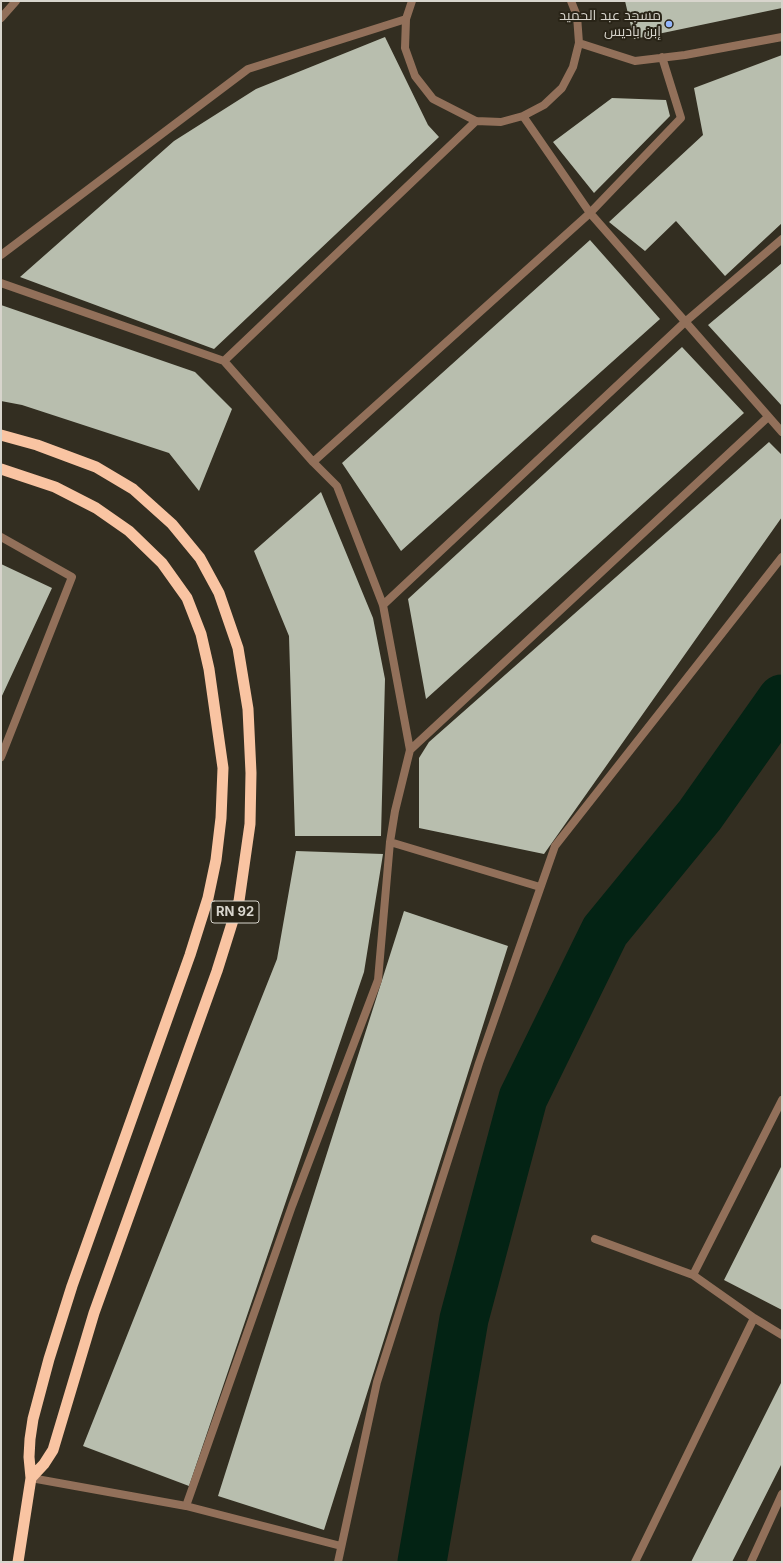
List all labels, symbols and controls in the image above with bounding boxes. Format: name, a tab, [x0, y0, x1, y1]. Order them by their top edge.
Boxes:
place label: مسجد عبد الحميد إبن باديس	[559, 8, 661, 40]
marker: مسجد عبد الحميد إبن باديس	[664, 19, 674, 29]
road number: RN 92	[211, 901, 259, 923]

